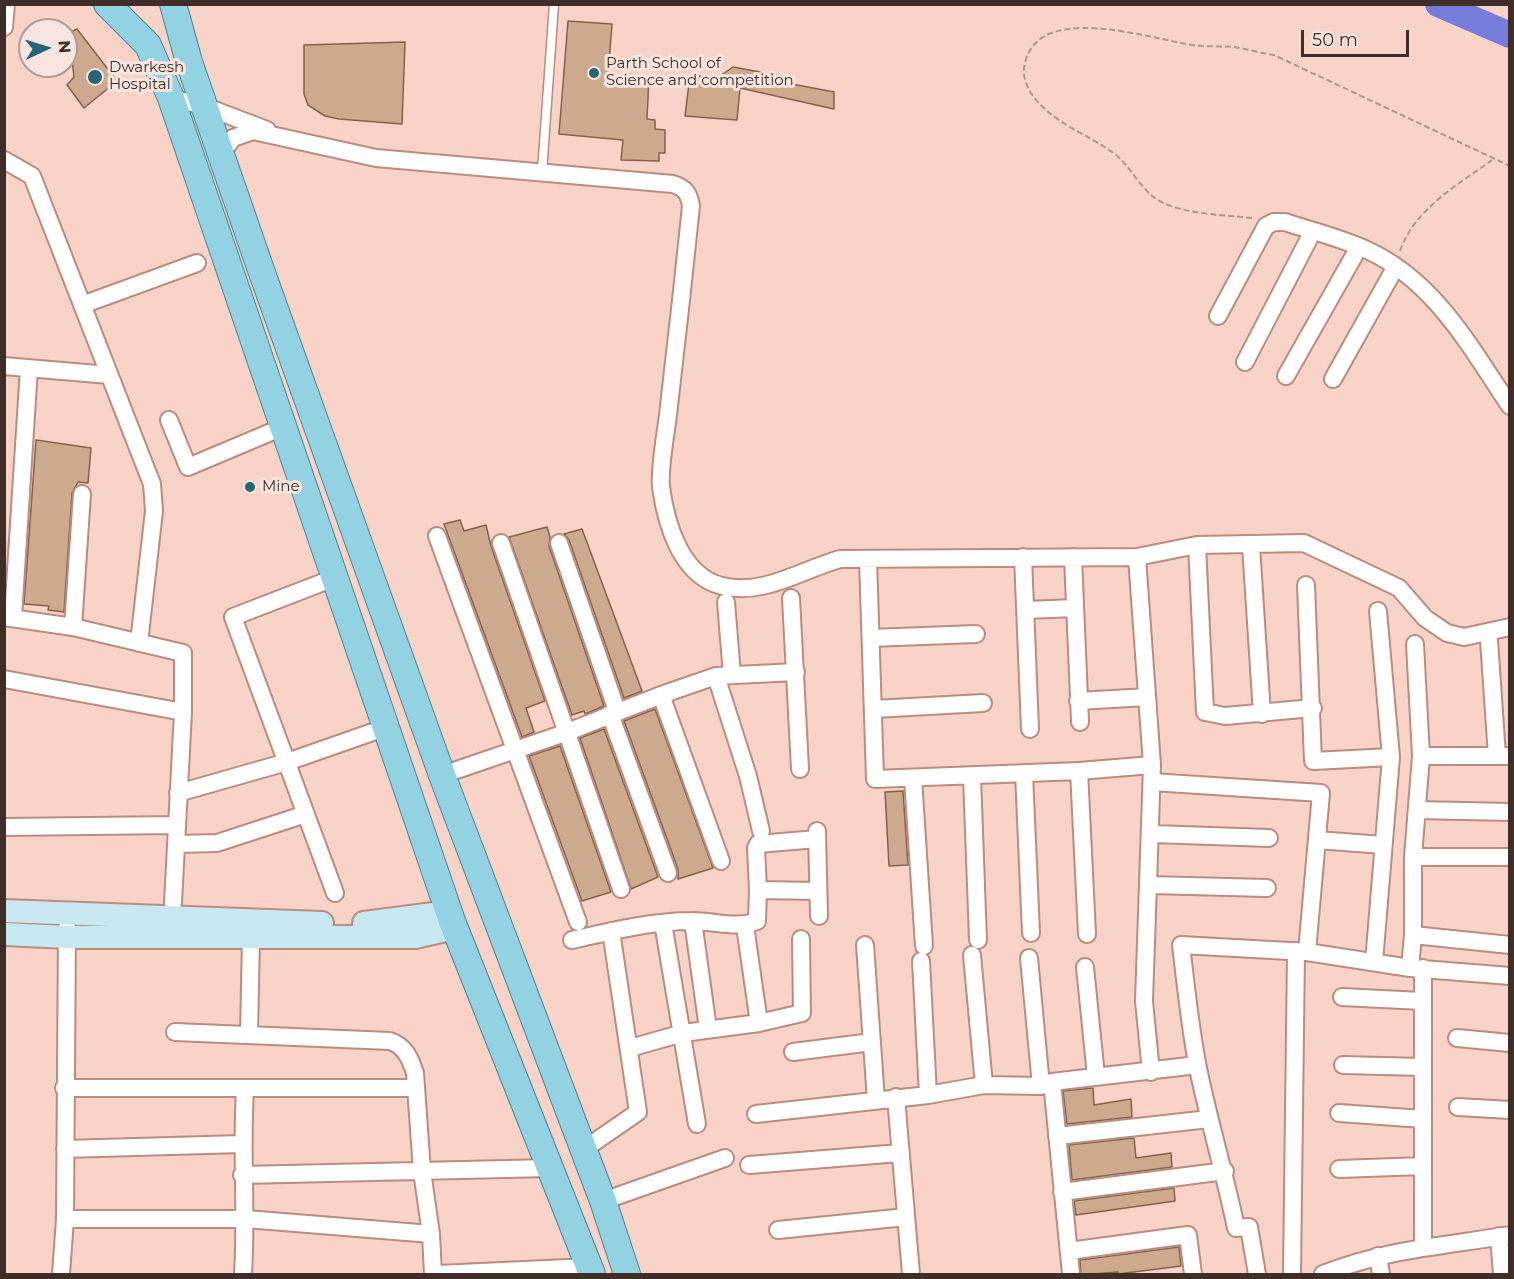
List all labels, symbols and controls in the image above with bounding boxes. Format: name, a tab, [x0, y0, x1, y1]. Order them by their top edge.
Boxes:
north arrow	[18, 18, 78, 78]
scale bar	[1304, 18, 1412, 56]
text: 50 m	[1312, 29, 1358, 51]
text: N	[55, 40, 74, 54]
place label: Parth School of Science and competition	[606, 55, 794, 90]
place label: Dwarkesh Hospital	[109, 59, 184, 94]
marker: Parth School of Science and competition	[587, 66, 601, 80]
marker: Dwarkesh Hospital	[86, 68, 104, 86]
place label: Mine	[262, 478, 300, 496]
marker: Mine	[243, 480, 257, 494]

